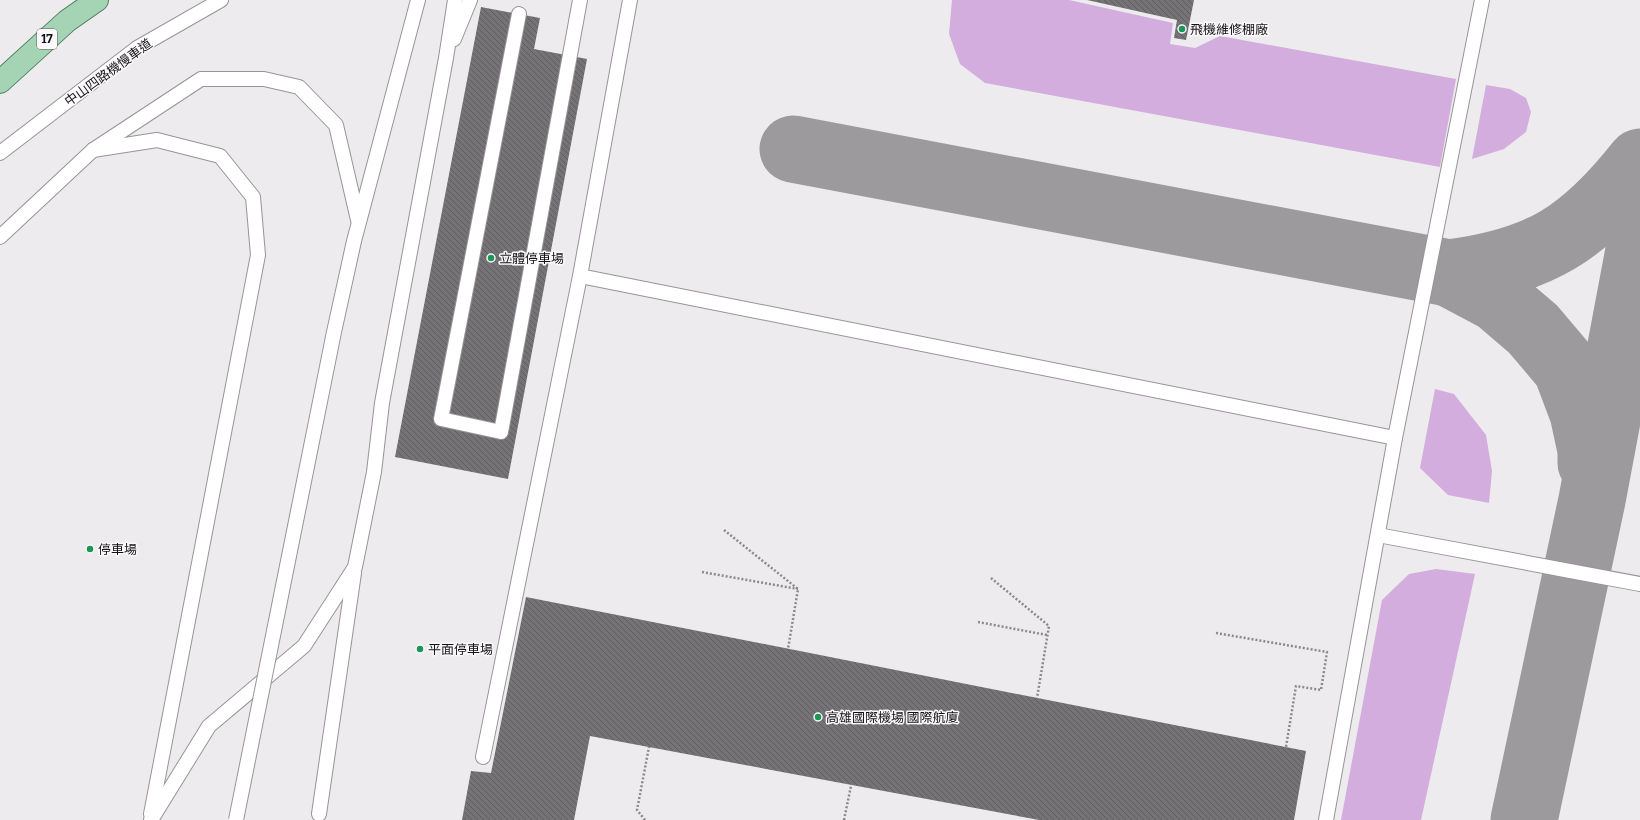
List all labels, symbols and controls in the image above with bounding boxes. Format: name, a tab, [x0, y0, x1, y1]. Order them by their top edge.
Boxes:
place label: 飛機維修棚廠	[1190, 22, 1268, 37]
marker: 飛機維修棚廠	[1177, 24, 1187, 34]
road number: 17	[37, 29, 57, 49]
street label: 中山四路機慢車道	[62, 36, 155, 109]
place label: 立體停車場	[499, 251, 564, 266]
marker: 立體停車場	[486, 253, 496, 263]
place label: 停車場	[98, 542, 137, 557]
marker: 停車場	[85, 544, 95, 554]
place label: 平面停車場	[428, 642, 493, 657]
marker: 平面停車場	[415, 644, 425, 654]
place label: 高雄國際機場 國際航廈	[826, 710, 959, 725]
marker: 高雄國際機場 國際航廈	[813, 712, 823, 722]

